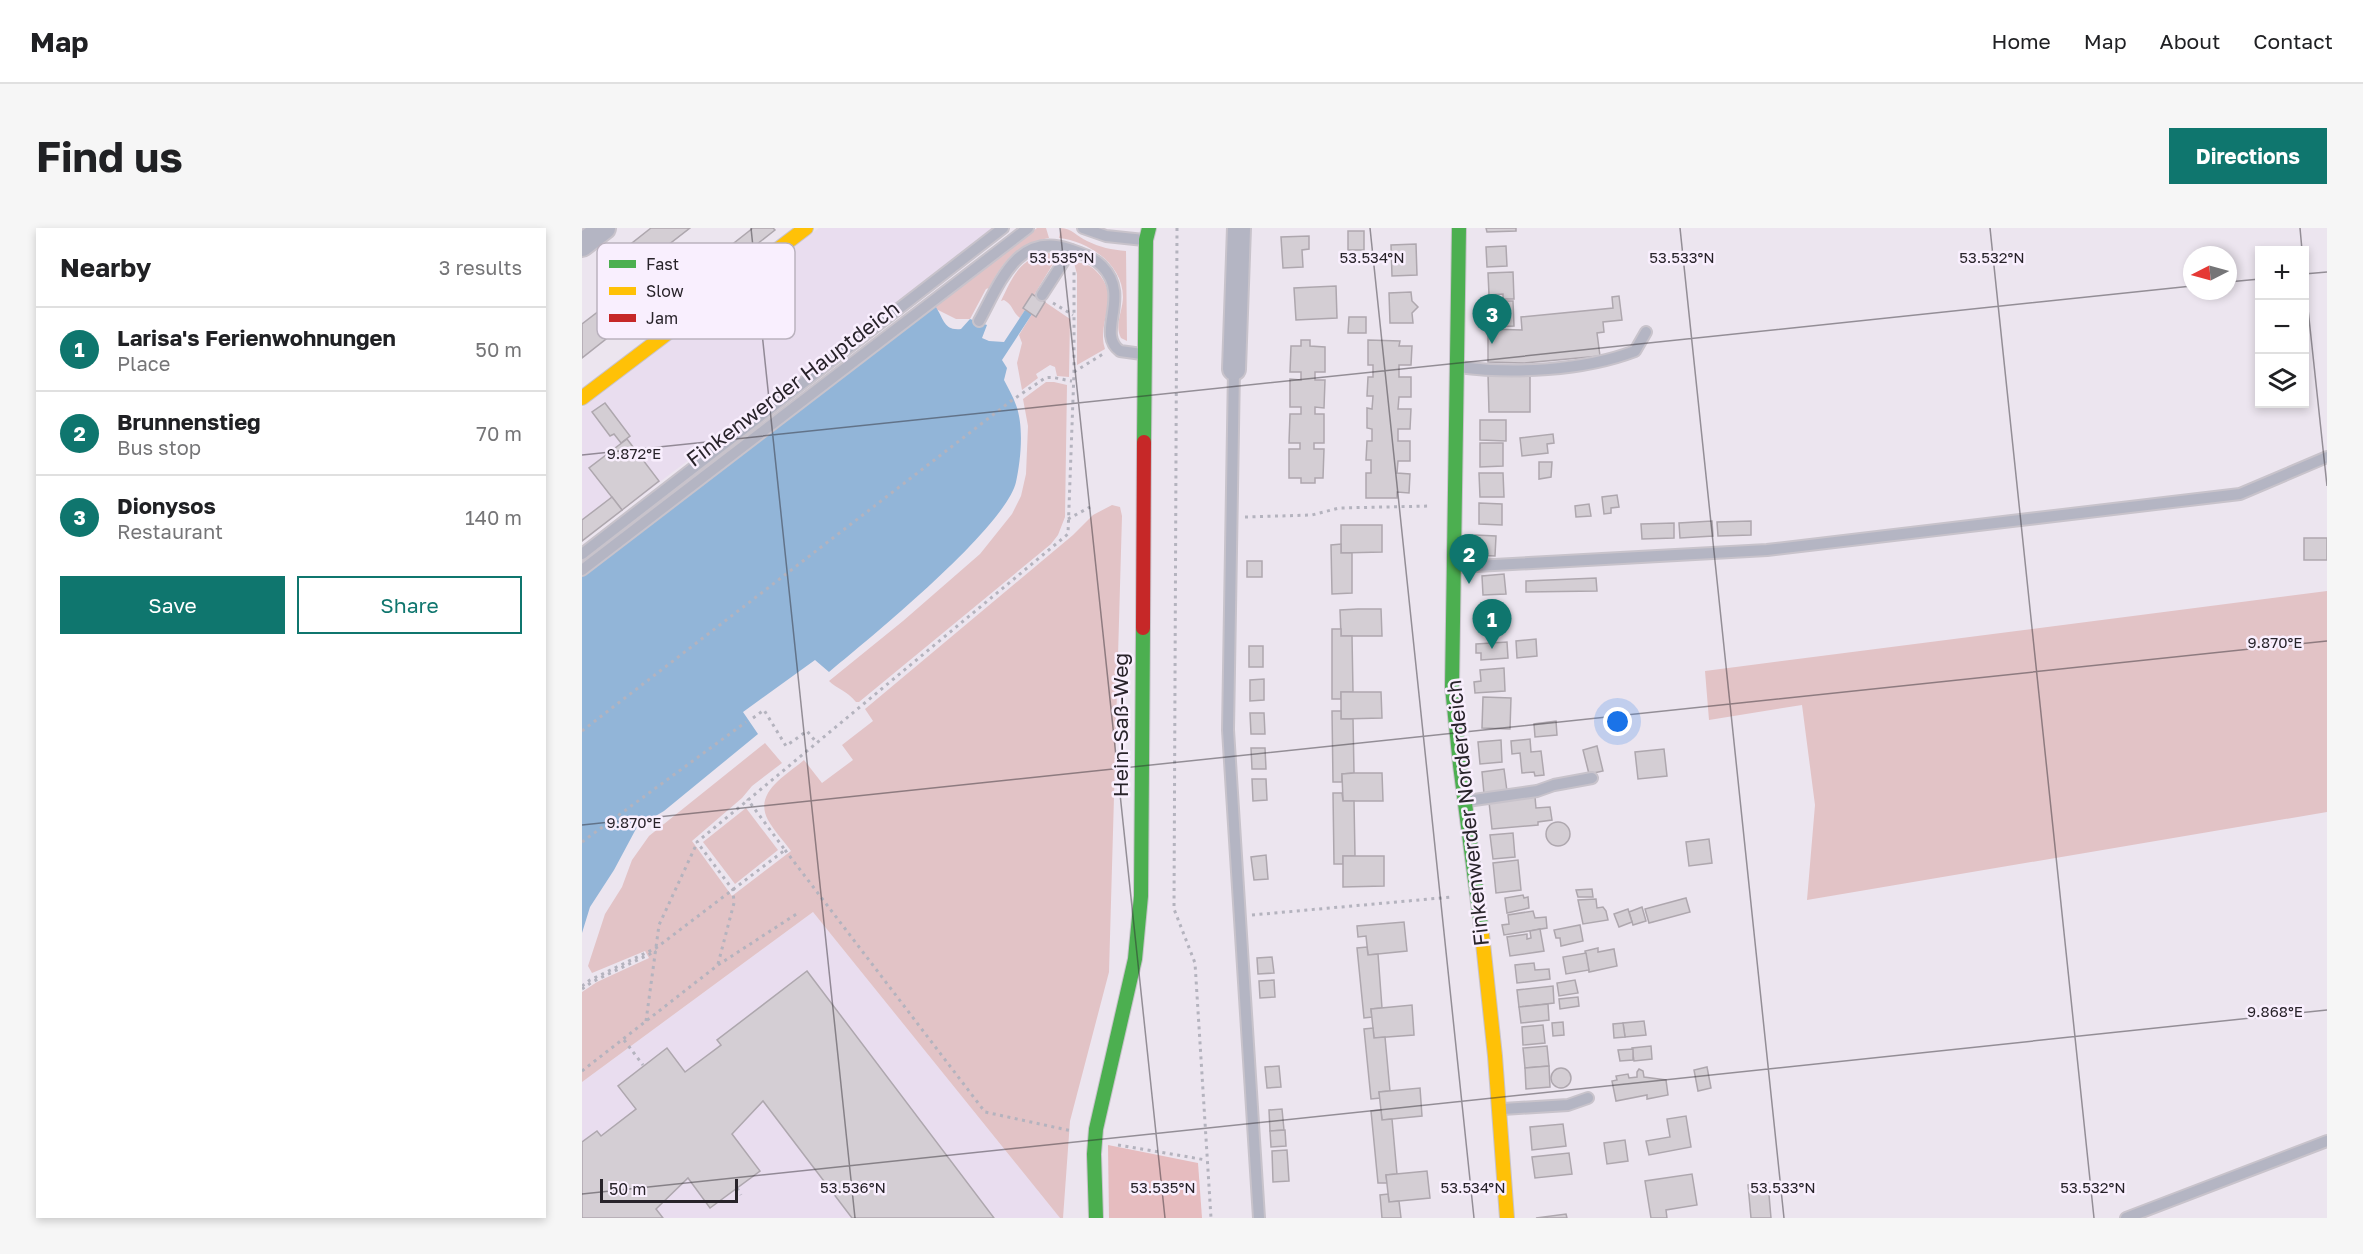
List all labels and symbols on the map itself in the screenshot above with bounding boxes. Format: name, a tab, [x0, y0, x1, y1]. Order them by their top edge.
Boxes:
legend	[597, 243, 795, 339]
north arrow	[2183, 246, 2237, 300]
text: 53.535°N	[1029, 248, 1095, 266]
text: 53.534°N	[1339, 248, 1405, 266]
text: 53.533°N	[1649, 248, 1715, 266]
text: 53.532°N	[1959, 248, 2025, 266]
text: Fast	[646, 254, 679, 274]
text: Slow	[646, 281, 684, 301]
pin: 3	[1472, 294, 1512, 344]
street label: Finkenwerder Hauptdeich	[681, 295, 904, 472]
text: Jam	[646, 308, 678, 328]
text: 9.872°E	[607, 444, 661, 462]
pin: 2	[1450, 534, 1488, 584]
pin: 1	[1472, 600, 1512, 649]
text: 9.870°E	[2248, 633, 2302, 651]
street label: Hein-Saß-Weg	[1107, 653, 1133, 797]
street label: Finkenwerder Norderdeich	[1440, 679, 1494, 948]
your location	[1603, 707, 1632, 736]
text: 9.870°E	[607, 813, 661, 831]
text: 9.868°E	[2247, 1002, 2303, 1020]
scale bar	[600, 1176, 738, 1204]
text: 53.536°N	[820, 1178, 886, 1196]
text: 53.535°N	[1130, 1178, 1196, 1196]
text: 53.534°N	[1440, 1178, 1506, 1196]
text: 53.533°N	[1750, 1178, 1816, 1196]
text: 53.532°N	[2060, 1178, 2126, 1196]

